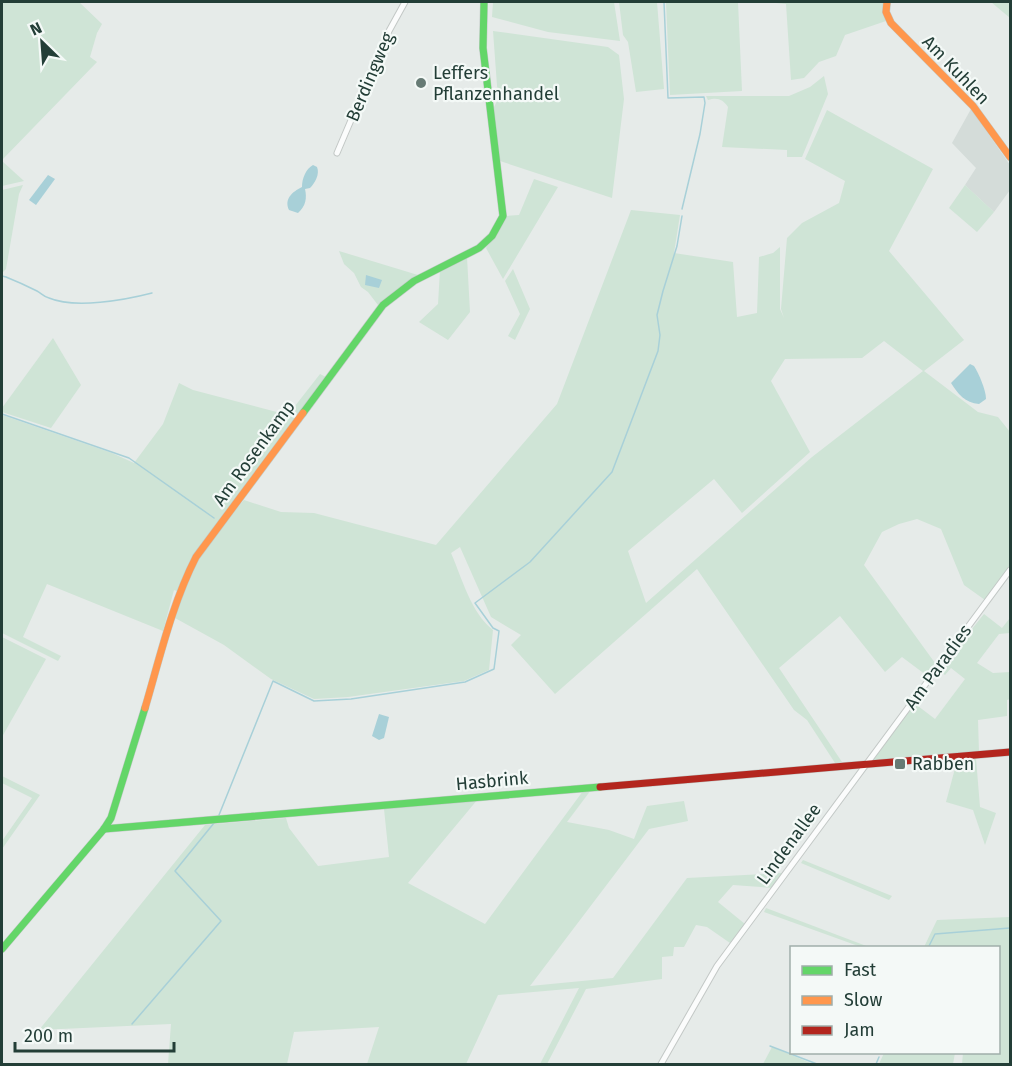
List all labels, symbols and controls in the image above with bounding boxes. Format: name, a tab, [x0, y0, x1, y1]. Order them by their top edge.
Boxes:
north arrow	[12, 12, 72, 72]
text: N	[27, 18, 45, 40]
street label: Berdingweg	[341, 28, 399, 125]
street label: Am Kuhlen	[918, 31, 994, 109]
place label: Leffers Pflanzenhandel	[433, 62, 559, 105]
marker: Leffers Pflanzenhandel	[414, 76, 428, 90]
street label: Am Rosenkamp	[208, 396, 300, 510]
street label: Am Paradies	[900, 620, 976, 714]
place label: Rabben	[912, 753, 974, 775]
marker: Rabben	[893, 757, 907, 771]
street label: Hasbrink	[455, 767, 530, 795]
street label: Lindenallee	[752, 799, 826, 889]
legend	[790, 946, 1000, 1054]
text: Fast	[844, 959, 877, 981]
text: Slow	[844, 989, 883, 1011]
scale bar	[15, 1015, 174, 1053]
text: Jam	[844, 1019, 875, 1041]
text: 200 m	[24, 1025, 73, 1047]

